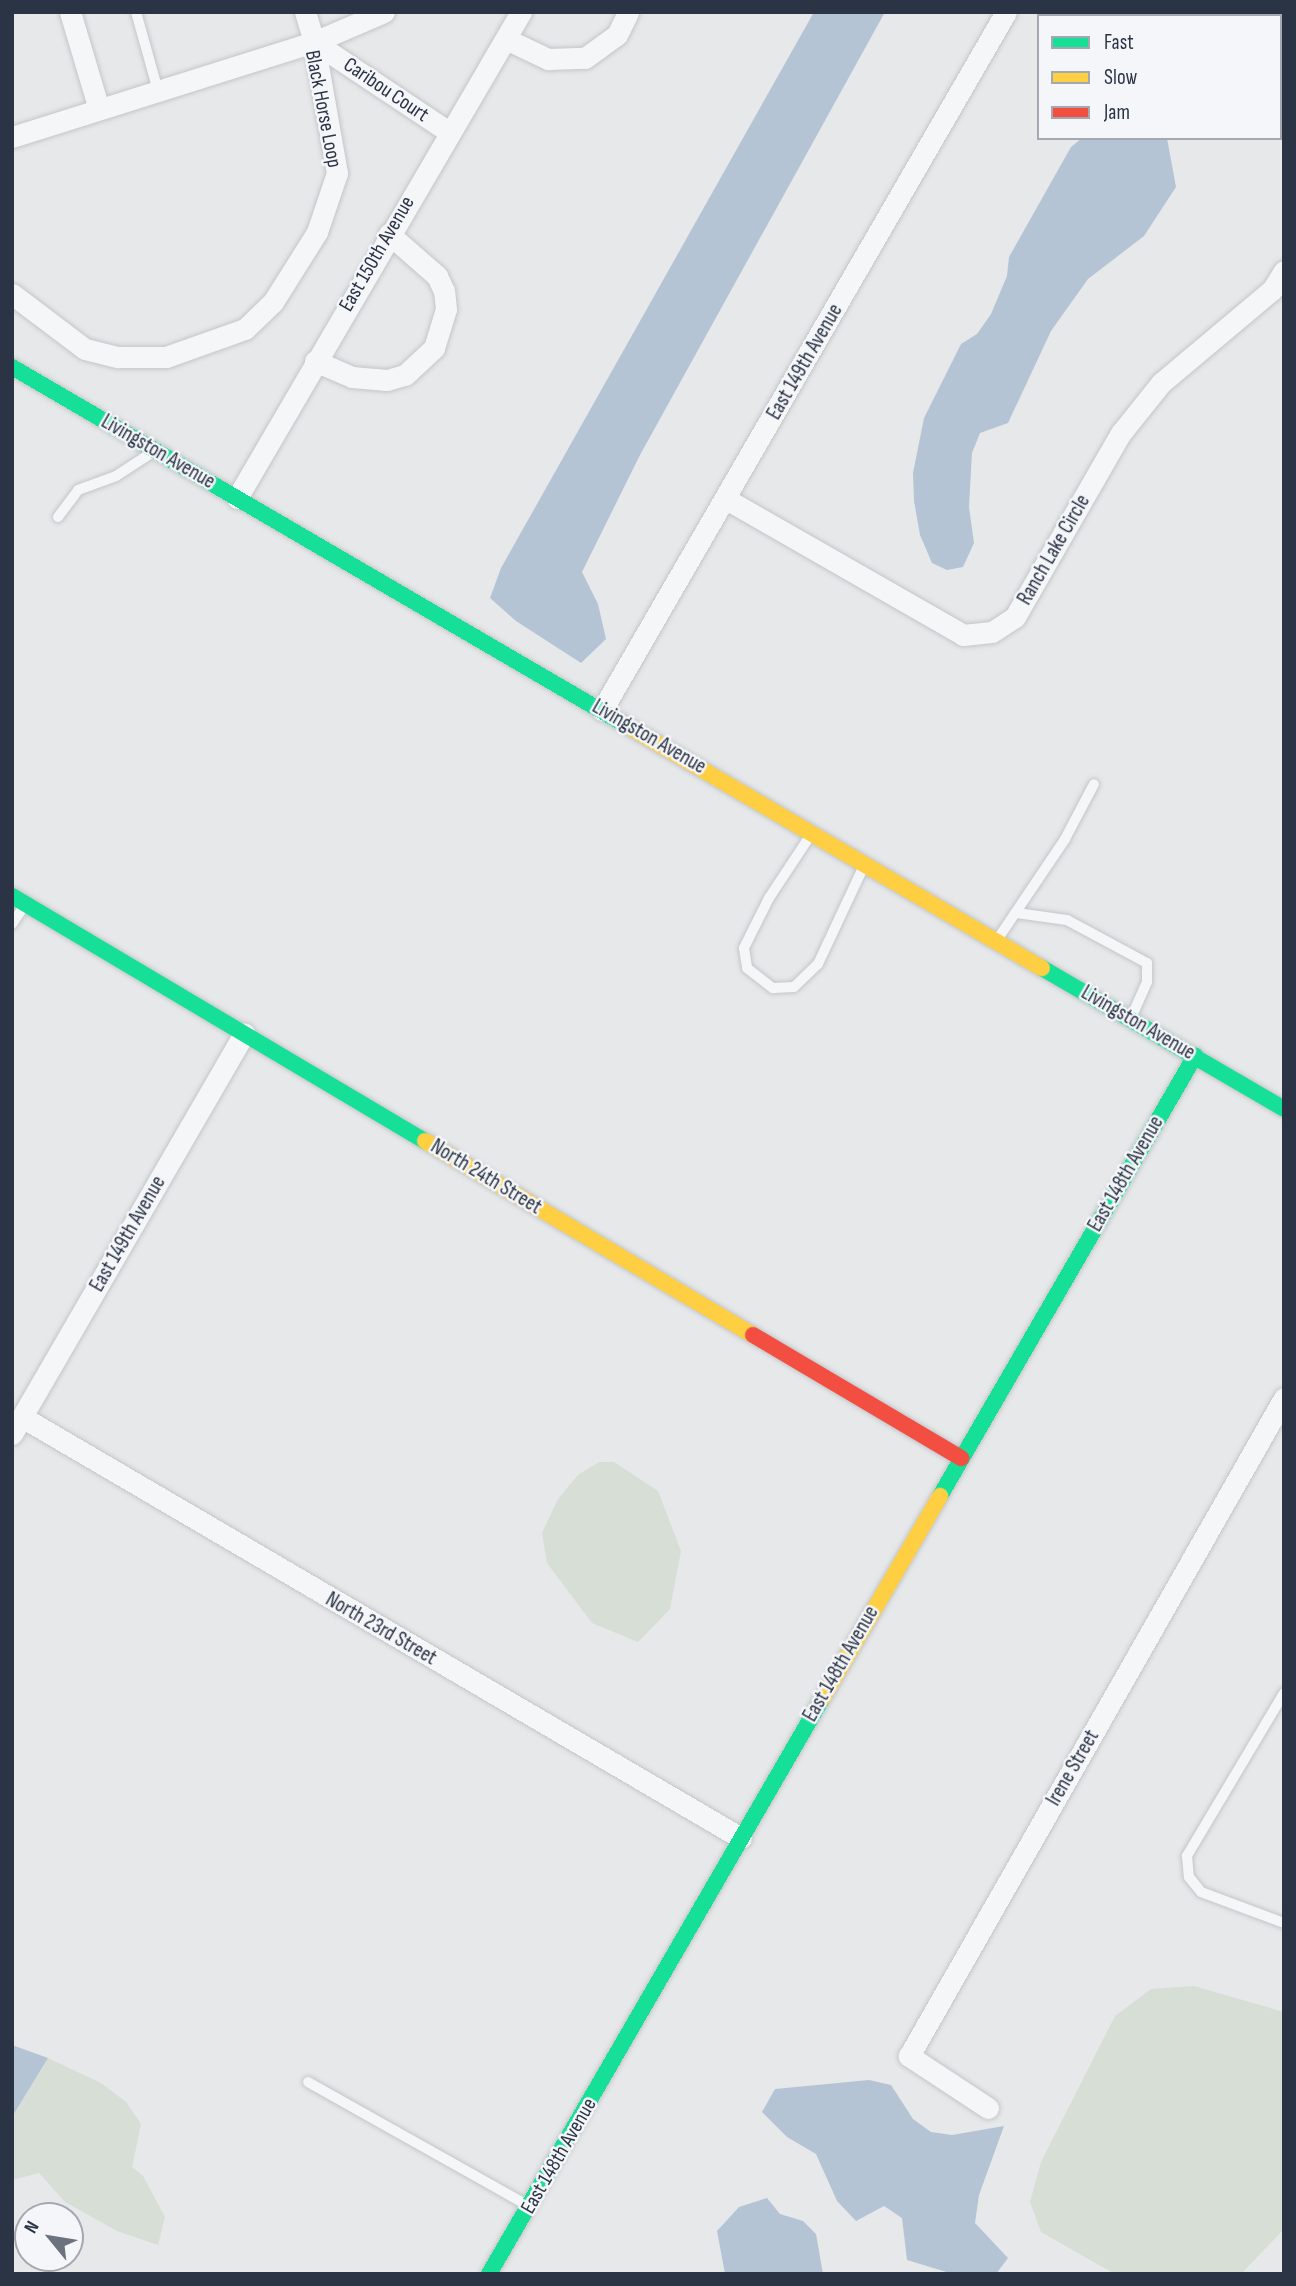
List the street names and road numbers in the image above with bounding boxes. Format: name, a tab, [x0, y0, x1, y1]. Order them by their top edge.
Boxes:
street label: Black Horse Loop	[299, 48, 347, 170]
street label: Caribou Court	[339, 52, 433, 128]
street label: East 150th Avenue	[334, 192, 420, 316]
street label: East 149th Avenue	[762, 300, 848, 424]
street label: Livingston Avenue	[97, 409, 219, 495]
street label: Ranch Lake Circle	[1012, 490, 1096, 610]
street label: Livingston Avenue	[588, 694, 710, 780]
street label: Livingston Avenue	[1077, 980, 1199, 1066]
street label: East 148th Avenue	[1083, 1112, 1169, 1236]
street label: North 24th Street	[426, 1134, 546, 1220]
street label: East 149th Avenue	[85, 1172, 171, 1296]
street label: North 23rd Street	[321, 1587, 441, 1671]
street label: East 148th Avenue	[798, 1602, 884, 1726]
street label: Irene Street	[1041, 1726, 1105, 1810]
street label: East 148th Avenue	[516, 2094, 602, 2218]

